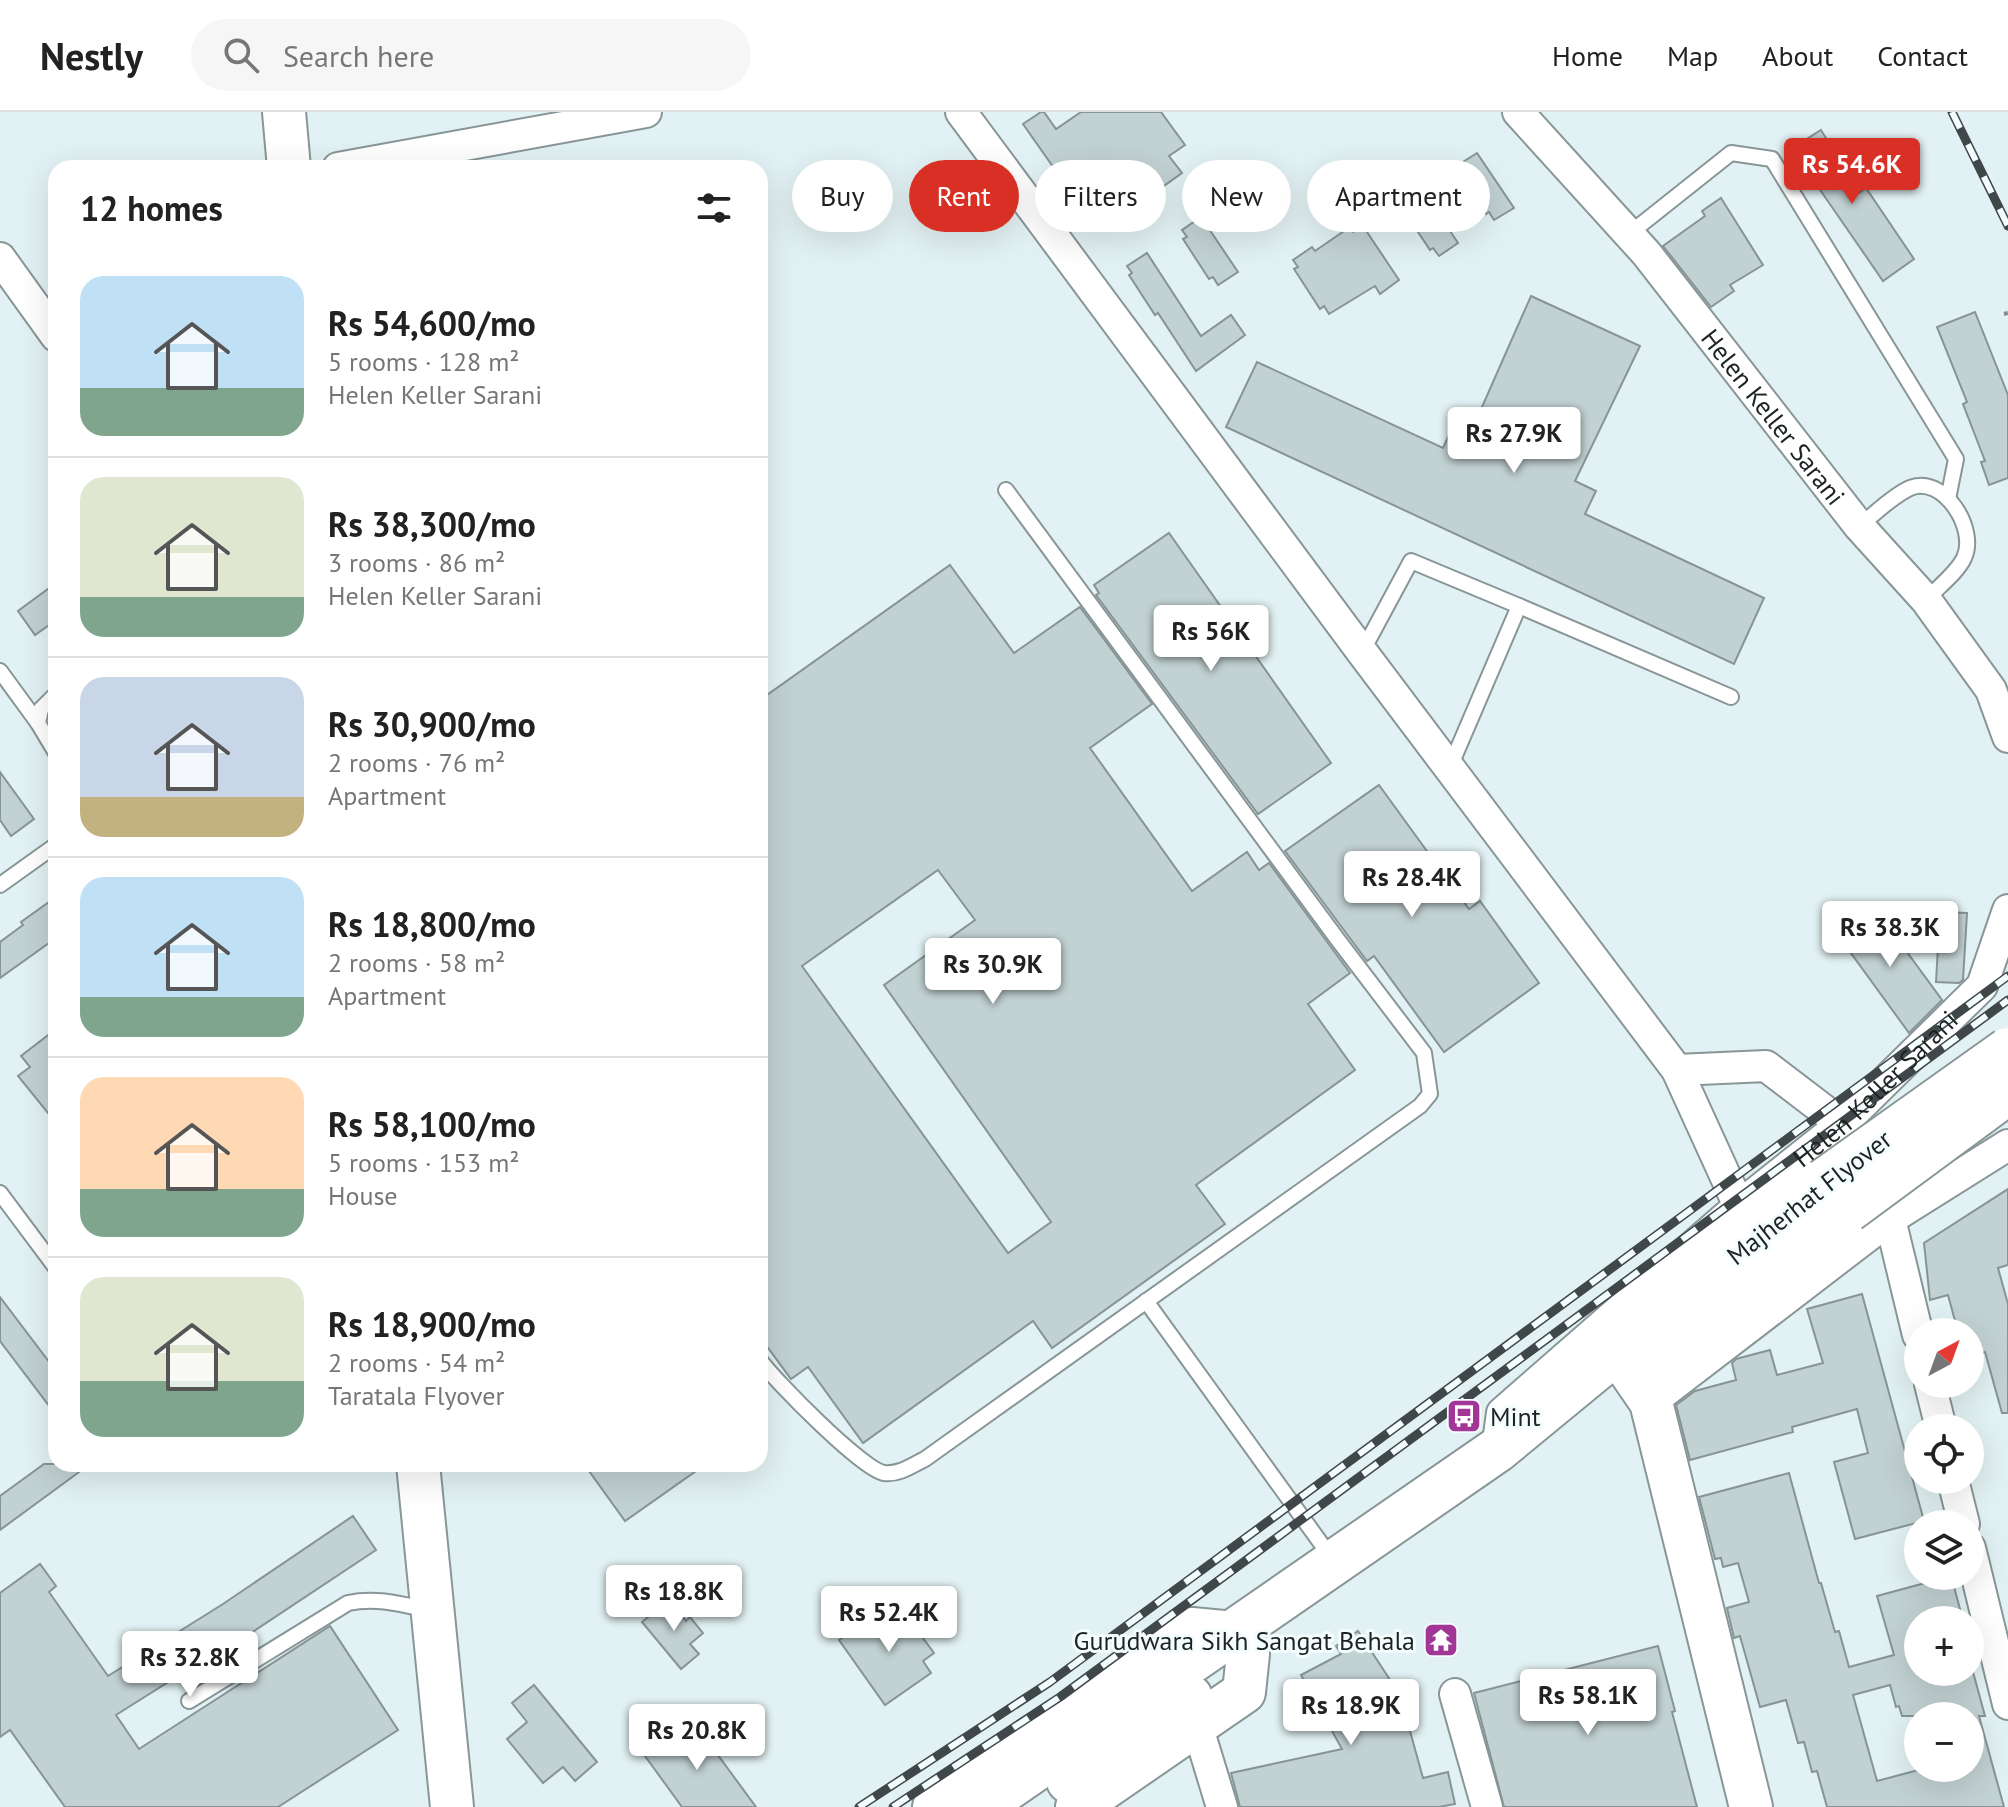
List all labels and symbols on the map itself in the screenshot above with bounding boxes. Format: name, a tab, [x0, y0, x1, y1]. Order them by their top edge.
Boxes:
pin: Rs 54.6K	[1769, 138, 1935, 206]
street label: Helen Keller Sarani	[1695, 322, 1853, 511]
pin: Rs 27.9K	[1431, 407, 1597, 475]
pin: Rs 56K	[1146, 605, 1276, 673]
pin: Rs 28.4K	[1329, 851, 1495, 919]
pin: Rs 38.3K	[1807, 901, 1973, 969]
pin: Rs 30.9K	[910, 938, 1076, 1006]
street label: Helen Keller Sarani	[1786, 1003, 1964, 1174]
street label: Majherhat Flyover	[1720, 1122, 1898, 1272]
north arrow	[1904, 1318, 1984, 1398]
bus stop icon: Mint	[1445, 1397, 1483, 1435]
place label: Mint	[1490, 1400, 1541, 1433]
pin: Rs 18.8K	[591, 1565, 757, 1633]
pin: Rs 52.4K	[806, 1586, 972, 1654]
temple icon: Gurudwara Sikh Sangat Behala	[1422, 1621, 1460, 1659]
place label: Gurudwara Sikh Sangat Behala	[1074, 1624, 1415, 1657]
pin: Rs 32.8K	[107, 1631, 273, 1699]
pin: Rs 58.1K	[1505, 1669, 1671, 1737]
pin: Rs 18.9K	[1268, 1679, 1434, 1747]
pin: Rs 20.8K	[614, 1704, 780, 1772]

